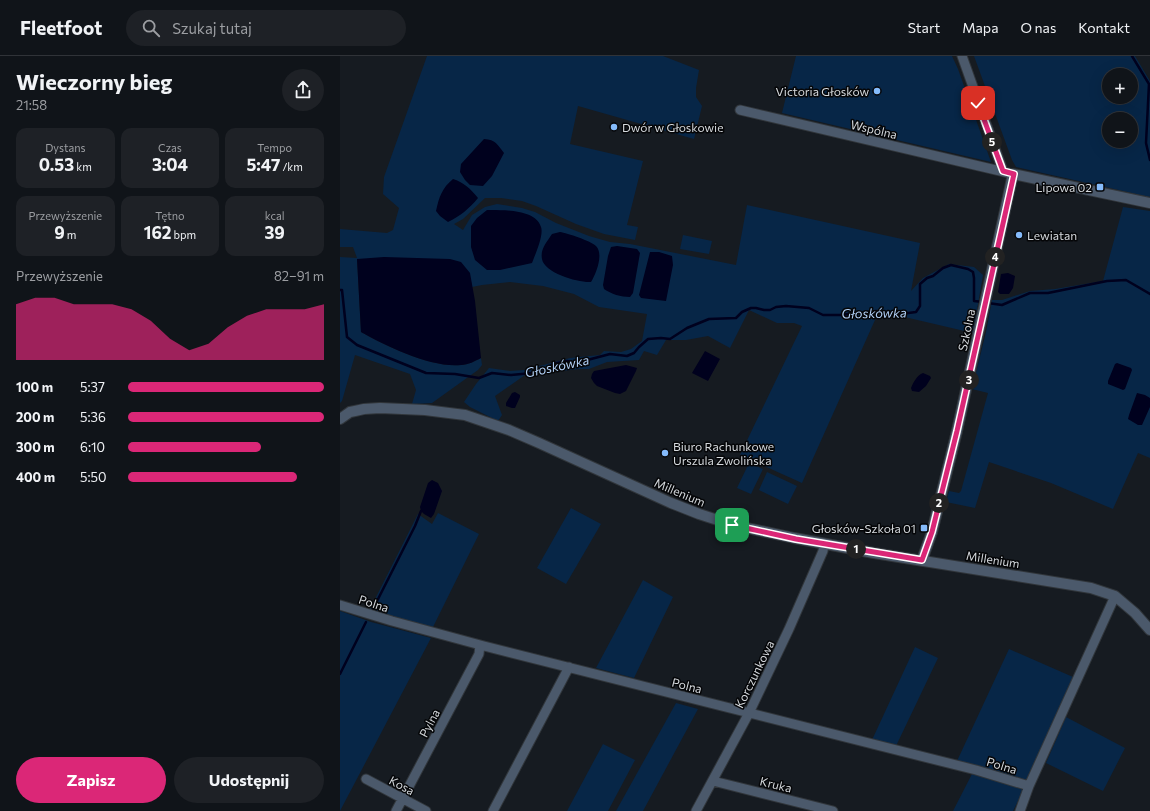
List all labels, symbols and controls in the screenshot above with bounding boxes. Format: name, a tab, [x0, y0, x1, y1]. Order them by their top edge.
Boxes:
search box	[126, 10, 406, 46]
text: Fleetfoot	[20, 16, 102, 39]
icon: search	[140, 17, 162, 39]
text: Szukaj tutaj	[172, 19, 252, 37]
text: Start	[908, 19, 940, 36]
text: Mapa	[962, 19, 998, 36]
text: O nas	[1020, 19, 1056, 36]
text: Kontakt	[1078, 19, 1130, 36]
text: Wieczorny bieg	[16, 68, 172, 95]
map controls	[1102, 68, 1138, 148]
button: +	[1102, 68, 1138, 104]
button: share	[282, 69, 324, 111]
place label: Victoria Głosków	[776, 84, 869, 98]
marker: Victoria Głosków	[872, 86, 882, 96]
pin	[961, 86, 995, 120]
icon: check	[967, 92, 989, 114]
text: 21:58	[16, 97, 47, 113]
button: −	[1102, 112, 1138, 148]
street label: Wspólna	[849, 117, 899, 141]
place label: Dwór w Głoskowie	[622, 120, 724, 134]
marker: Dwór w Głoskowie	[609, 122, 619, 132]
pin: 5	[982, 132, 1002, 152]
text: 5	[989, 135, 995, 148]
text: Dystans	[45, 141, 85, 154]
text: Czas	[158, 141, 182, 154]
text: Tempo	[257, 141, 292, 154]
text: 0.53	[39, 154, 74, 175]
text: 3:04	[152, 154, 188, 175]
text: 5:47	[246, 154, 280, 175]
text: km	[74, 160, 92, 173]
text: /km	[280, 160, 303, 173]
place label: Lipowa 02	[1035, 180, 1092, 194]
marker: Lipowa 02	[1095, 182, 1105, 192]
text: Przewyższenie	[29, 209, 102, 222]
text: Tętno	[155, 209, 185, 222]
text: kcal	[265, 209, 285, 222]
text: 9	[54, 222, 65, 243]
text: 162	[144, 222, 172, 243]
text: 39	[264, 222, 285, 243]
text: m	[65, 228, 76, 241]
text: bpm	[172, 228, 196, 241]
place label: Lewiatan	[1027, 228, 1077, 242]
marker: Lewiatan	[1014, 230, 1024, 240]
pin: 4	[985, 247, 1005, 267]
text: 4	[992, 250, 998, 263]
text: Przewyższenie	[16, 268, 103, 284]
text: 82–91 m	[274, 268, 324, 284]
water label: Głoskówka	[841, 304, 907, 322]
street label: Szkolna	[955, 308, 977, 352]
water label: Głoskówka	[523, 351, 591, 381]
pin: 3	[959, 370, 979, 390]
text: 3	[966, 373, 972, 386]
text: 100 m	[16, 379, 53, 395]
text: 5:37	[80, 379, 105, 395]
text: 200 m	[16, 409, 54, 425]
text: 5:36	[80, 409, 106, 425]
text: 300 m	[16, 439, 55, 455]
text: 6:10	[80, 439, 105, 455]
place label: Biuro Rachunkowe Urszula Zwolińska	[673, 439, 774, 467]
marker: Biuro Rachunkowe Urszula Zwolińska	[660, 448, 670, 458]
text: 400 m	[16, 469, 55, 485]
text: 5:50	[80, 469, 107, 485]
street label: Millenium	[652, 475, 708, 509]
pin: 2	[929, 493, 949, 513]
text: 2	[936, 496, 942, 509]
pin	[715, 508, 749, 542]
icon: arrive	[721, 514, 743, 536]
place label: Głosków-Szkoła 01	[812, 521, 916, 535]
marker: Głosków-Szkoła 01	[919, 523, 929, 533]
pin: 1	[846, 539, 866, 559]
text: 1	[854, 542, 858, 555]
street label: Millenium	[965, 548, 1021, 570]
street label: Polna	[357, 592, 391, 614]
street label: Korczunkowa	[732, 638, 776, 710]
street label: Polna	[670, 674, 704, 696]
street label: Pylna	[416, 706, 442, 740]
street label: Polna	[985, 754, 1019, 776]
button: Zapisz	[16, 757, 166, 803]
button: Udostępnij	[174, 757, 324, 803]
street label: Kosa	[387, 773, 417, 797]
street label: Kruka	[759, 773, 793, 795]

